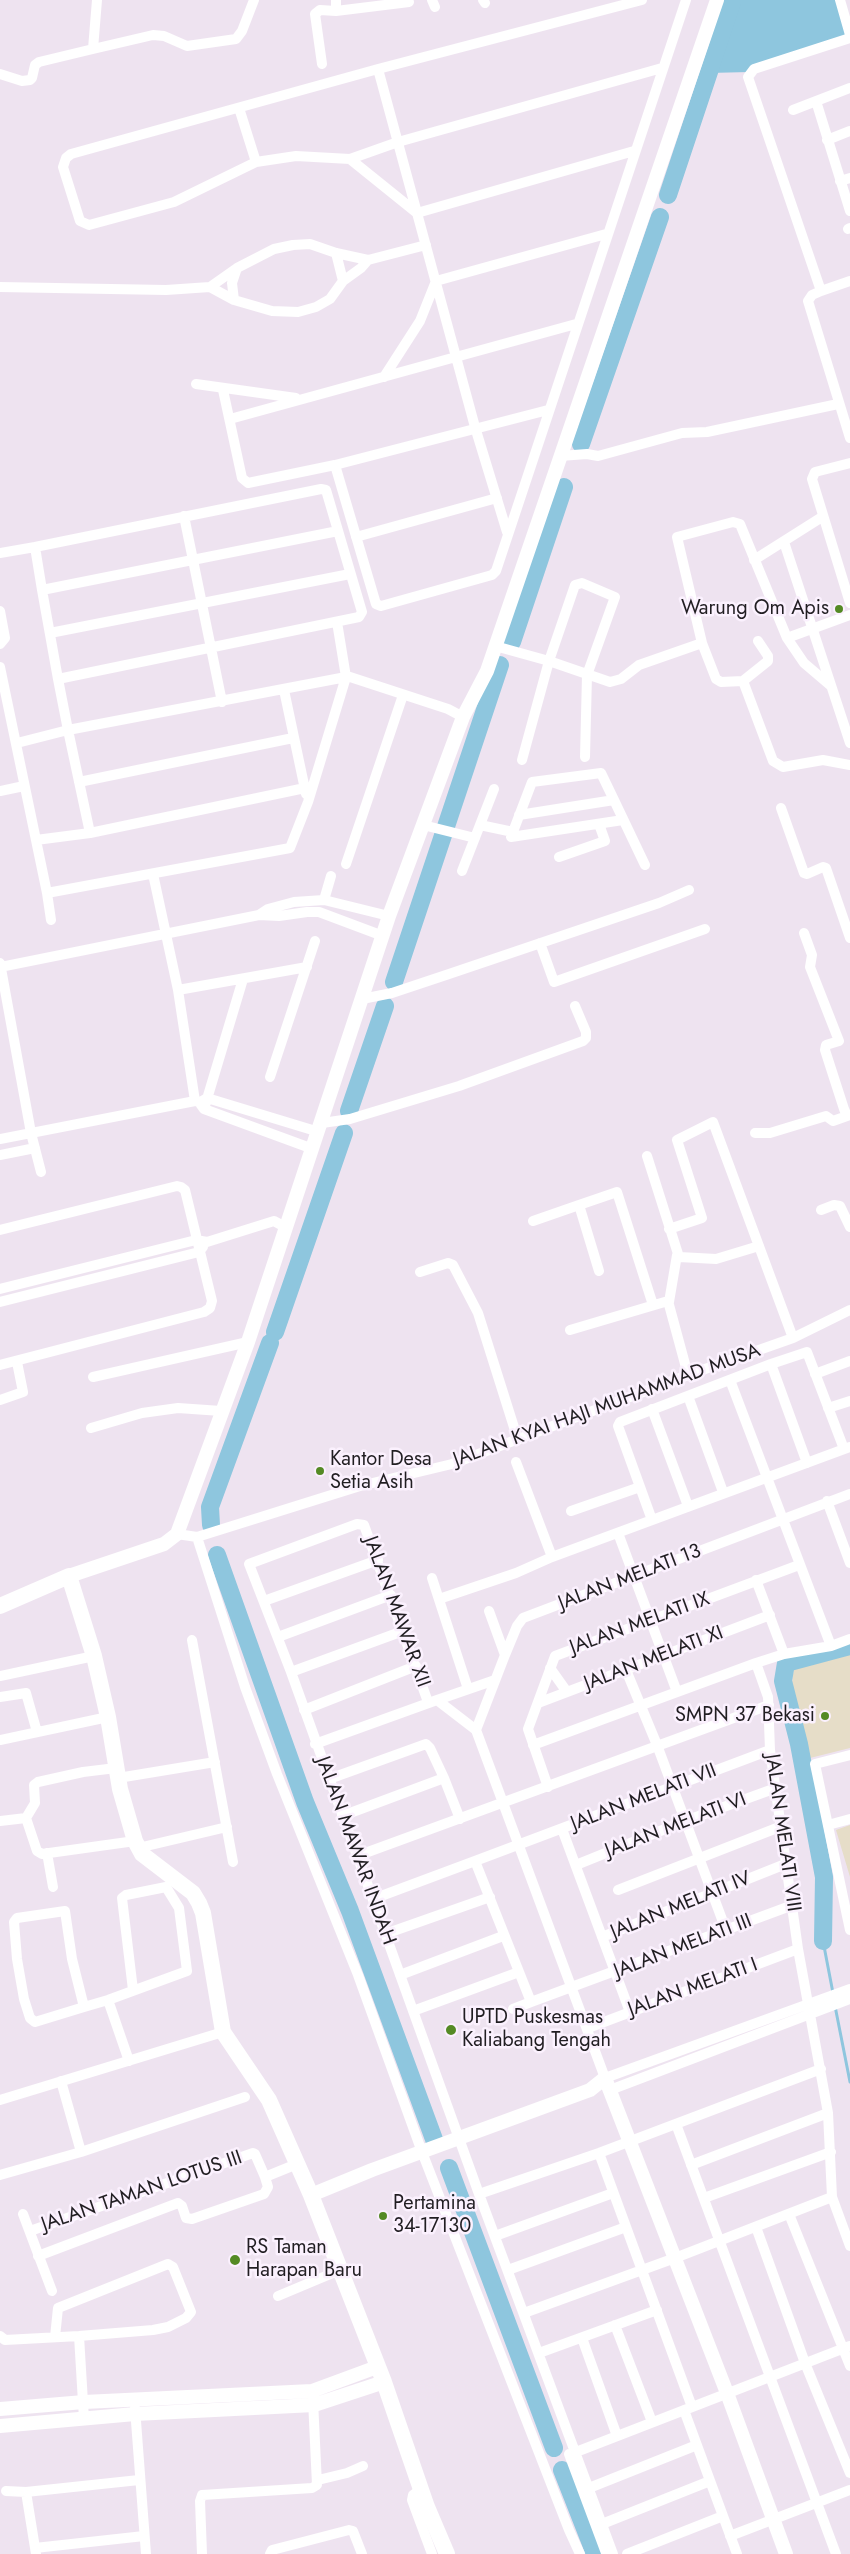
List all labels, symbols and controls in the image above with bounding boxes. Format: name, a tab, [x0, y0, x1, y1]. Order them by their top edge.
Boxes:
place label: Warung Om Apis	[681, 597, 829, 621]
marker: Warung Om Apis	[833, 603, 845, 615]
street label: JALAN KYAI HAJI MUHAMMAD MUSA	[450, 1339, 764, 1473]
place label: Kantor Desa Setia Asih	[330, 1448, 432, 1495]
marker: Kantor Desa Setia Asih	[314, 1465, 326, 1477]
street label: JALAN MAWAR XII	[358, 1533, 434, 1691]
street label: JALAN MELATI 13	[555, 1540, 705, 1616]
street label: JALAN MELATI IX	[567, 1588, 713, 1660]
street label: JALAN MELATI XI	[581, 1621, 727, 1697]
place label: SMPN 37 Bekasi	[675, 1704, 815, 1728]
marker: SMPN 37 Bekasi	[819, 1710, 831, 1722]
street label: JALAN MAWAR INDAH	[310, 1753, 400, 1949]
street label: JALAN MELATI VIII	[759, 1753, 805, 1913]
street label: JALAN MELATI VII	[568, 1759, 720, 1837]
street label: JALAN MELATI VI	[602, 1788, 750, 1864]
street label: JALAN MELATI IV	[607, 1867, 755, 1945]
street label: JALAN MELATI III	[611, 1910, 755, 1984]
street label: JALAN MELATI I	[625, 1953, 761, 2023]
place label: UPTD Puskesmas Kaliabang Tengah	[462, 2006, 611, 2053]
marker: UPTD Puskesmas Kaliabang Tengah	[444, 2023, 458, 2037]
street label: JALAN TAMAN LOTUS III	[38, 2146, 246, 2238]
place label: Pertamina 34-17130	[393, 2192, 476, 2239]
marker: Pertamina 34-17130	[377, 2210, 389, 2222]
place label: RS Taman Harapan Baru	[246, 2236, 362, 2283]
marker: RS Taman Harapan Baru	[228, 2253, 242, 2267]

